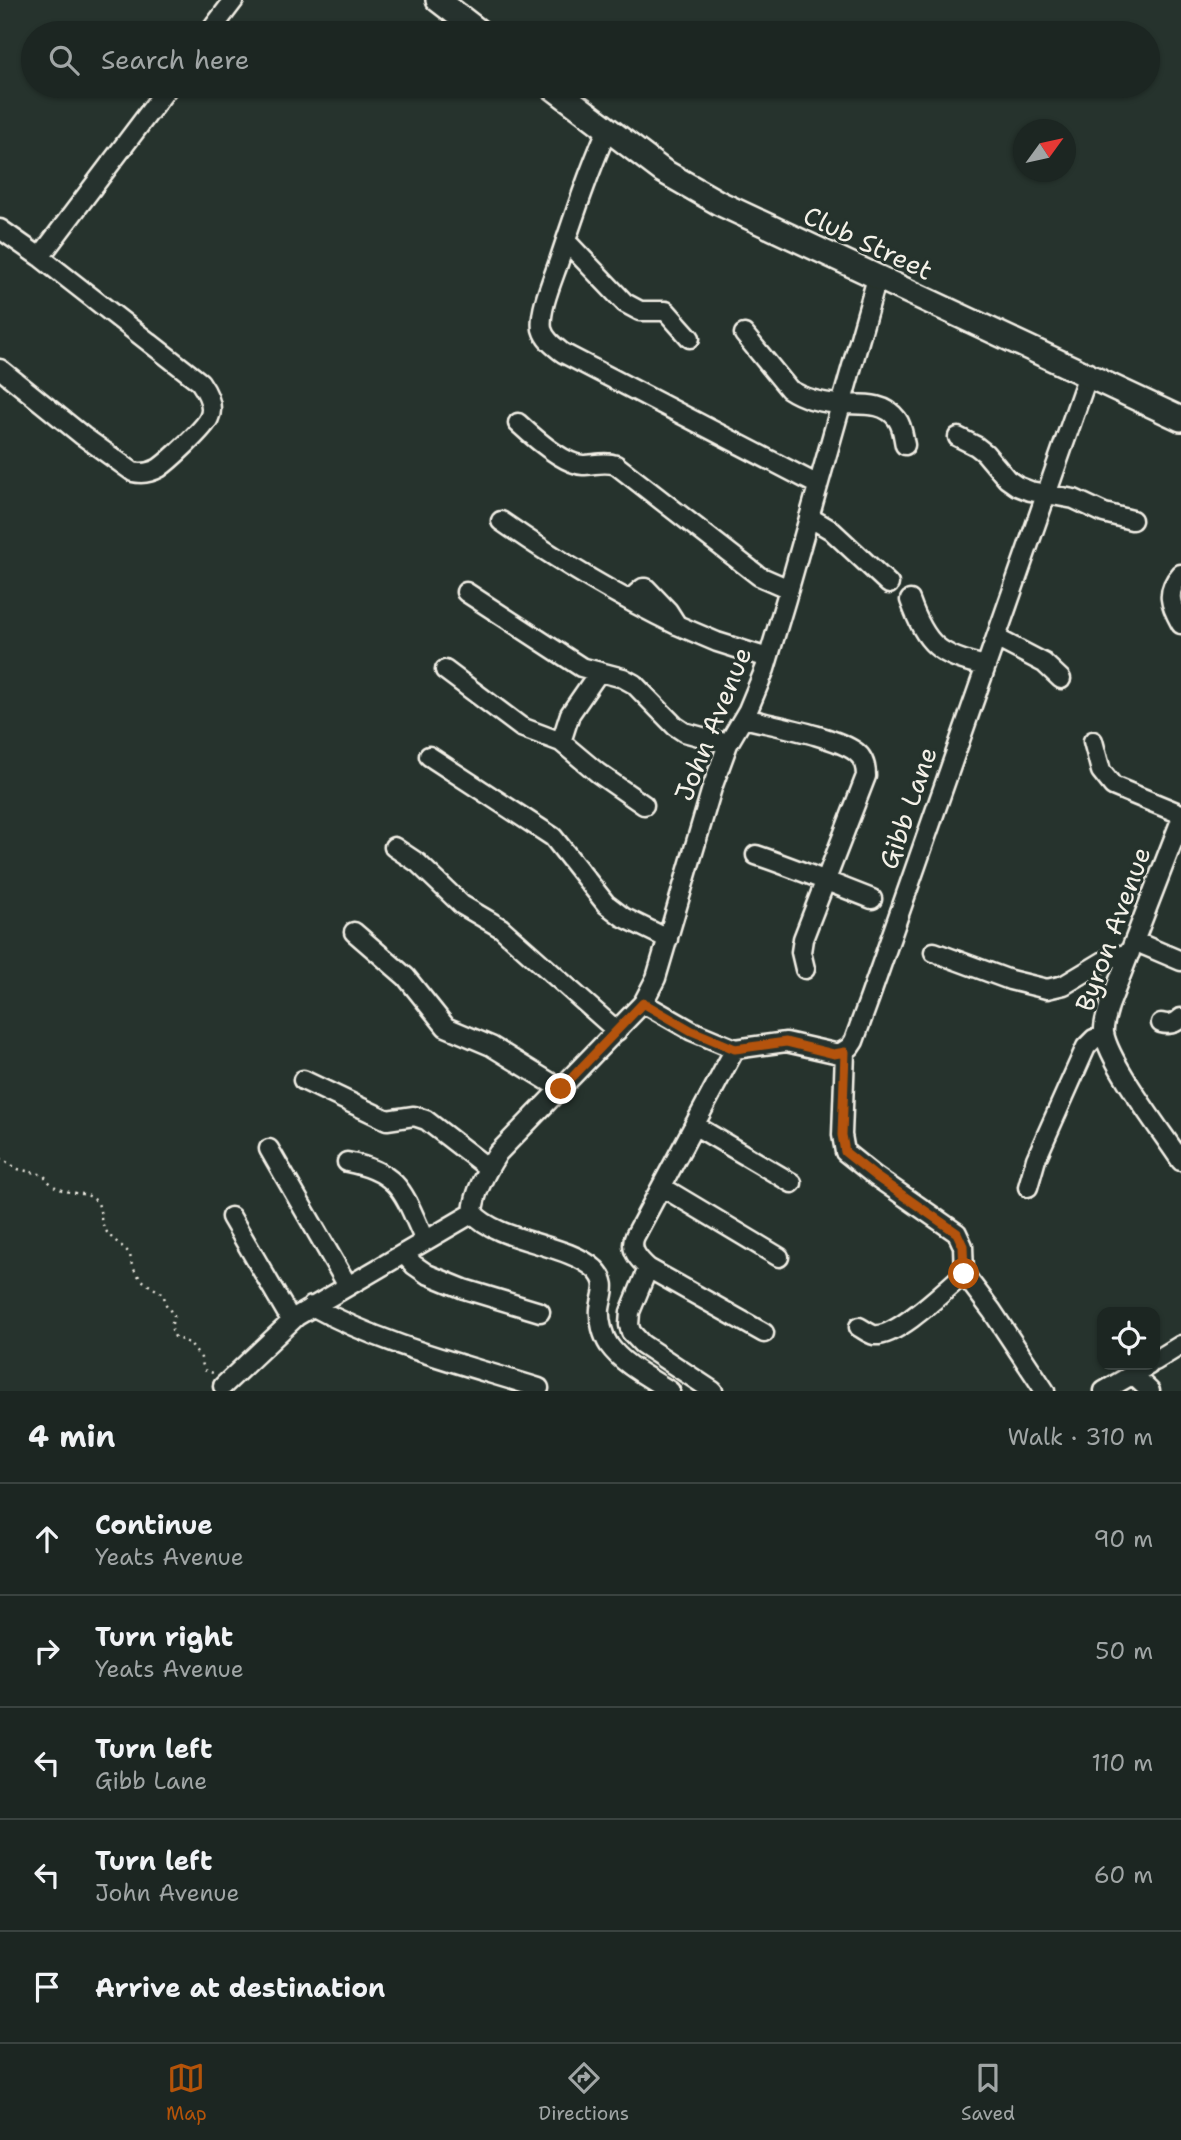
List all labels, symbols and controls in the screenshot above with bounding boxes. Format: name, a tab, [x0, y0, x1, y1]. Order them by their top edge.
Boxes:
search box	[21, 21, 1160, 98]
icon: search	[45, 41, 83, 79]
text: Search here	[101, 42, 250, 77]
north arrow	[1013, 119, 1076, 182]
street label: Club Street	[798, 197, 938, 288]
street label: John Avenue	[666, 642, 759, 806]
street label: Gibb Lane	[870, 742, 945, 874]
street label: Byron Avenue	[1067, 842, 1159, 1016]
route end	[545, 1073, 576, 1104]
route start	[948, 1258, 979, 1289]
map controls	[1097, 1307, 1160, 1370]
button: locate	[1097, 1307, 1160, 1370]
text: 4 min	[28, 1416, 115, 1457]
text: Walk · 310 m	[1008, 1422, 1153, 1452]
text: Continue	[95, 1507, 213, 1542]
icon: ahead	[28, 1520, 66, 1558]
text: 90 m	[1093, 1524, 1153, 1554]
text: Yeats Avenue	[95, 1542, 244, 1572]
text: Turn right	[95, 1619, 233, 1654]
icon: right	[28, 1632, 66, 1670]
text: 50 m	[1095, 1636, 1153, 1666]
text: Yeats Avenue	[95, 1654, 244, 1684]
text: Turn left	[95, 1731, 212, 1766]
icon: left	[28, 1744, 66, 1782]
text: 110 m	[1091, 1748, 1153, 1778]
text: Gibb Lane	[95, 1766, 207, 1796]
text: Turn left	[95, 1843, 212, 1878]
icon: left	[28, 1856, 66, 1894]
text: 60 m	[1094, 1860, 1153, 1890]
text: John Avenue	[95, 1878, 239, 1908]
icon: arrive	[28, 1968, 66, 2006]
text: Arrive at destination	[95, 1970, 385, 2005]
tab: Map	[166, 2059, 207, 2126]
tab: Directions	[539, 2059, 629, 2126]
tab: Saved	[961, 2059, 1015, 2126]

